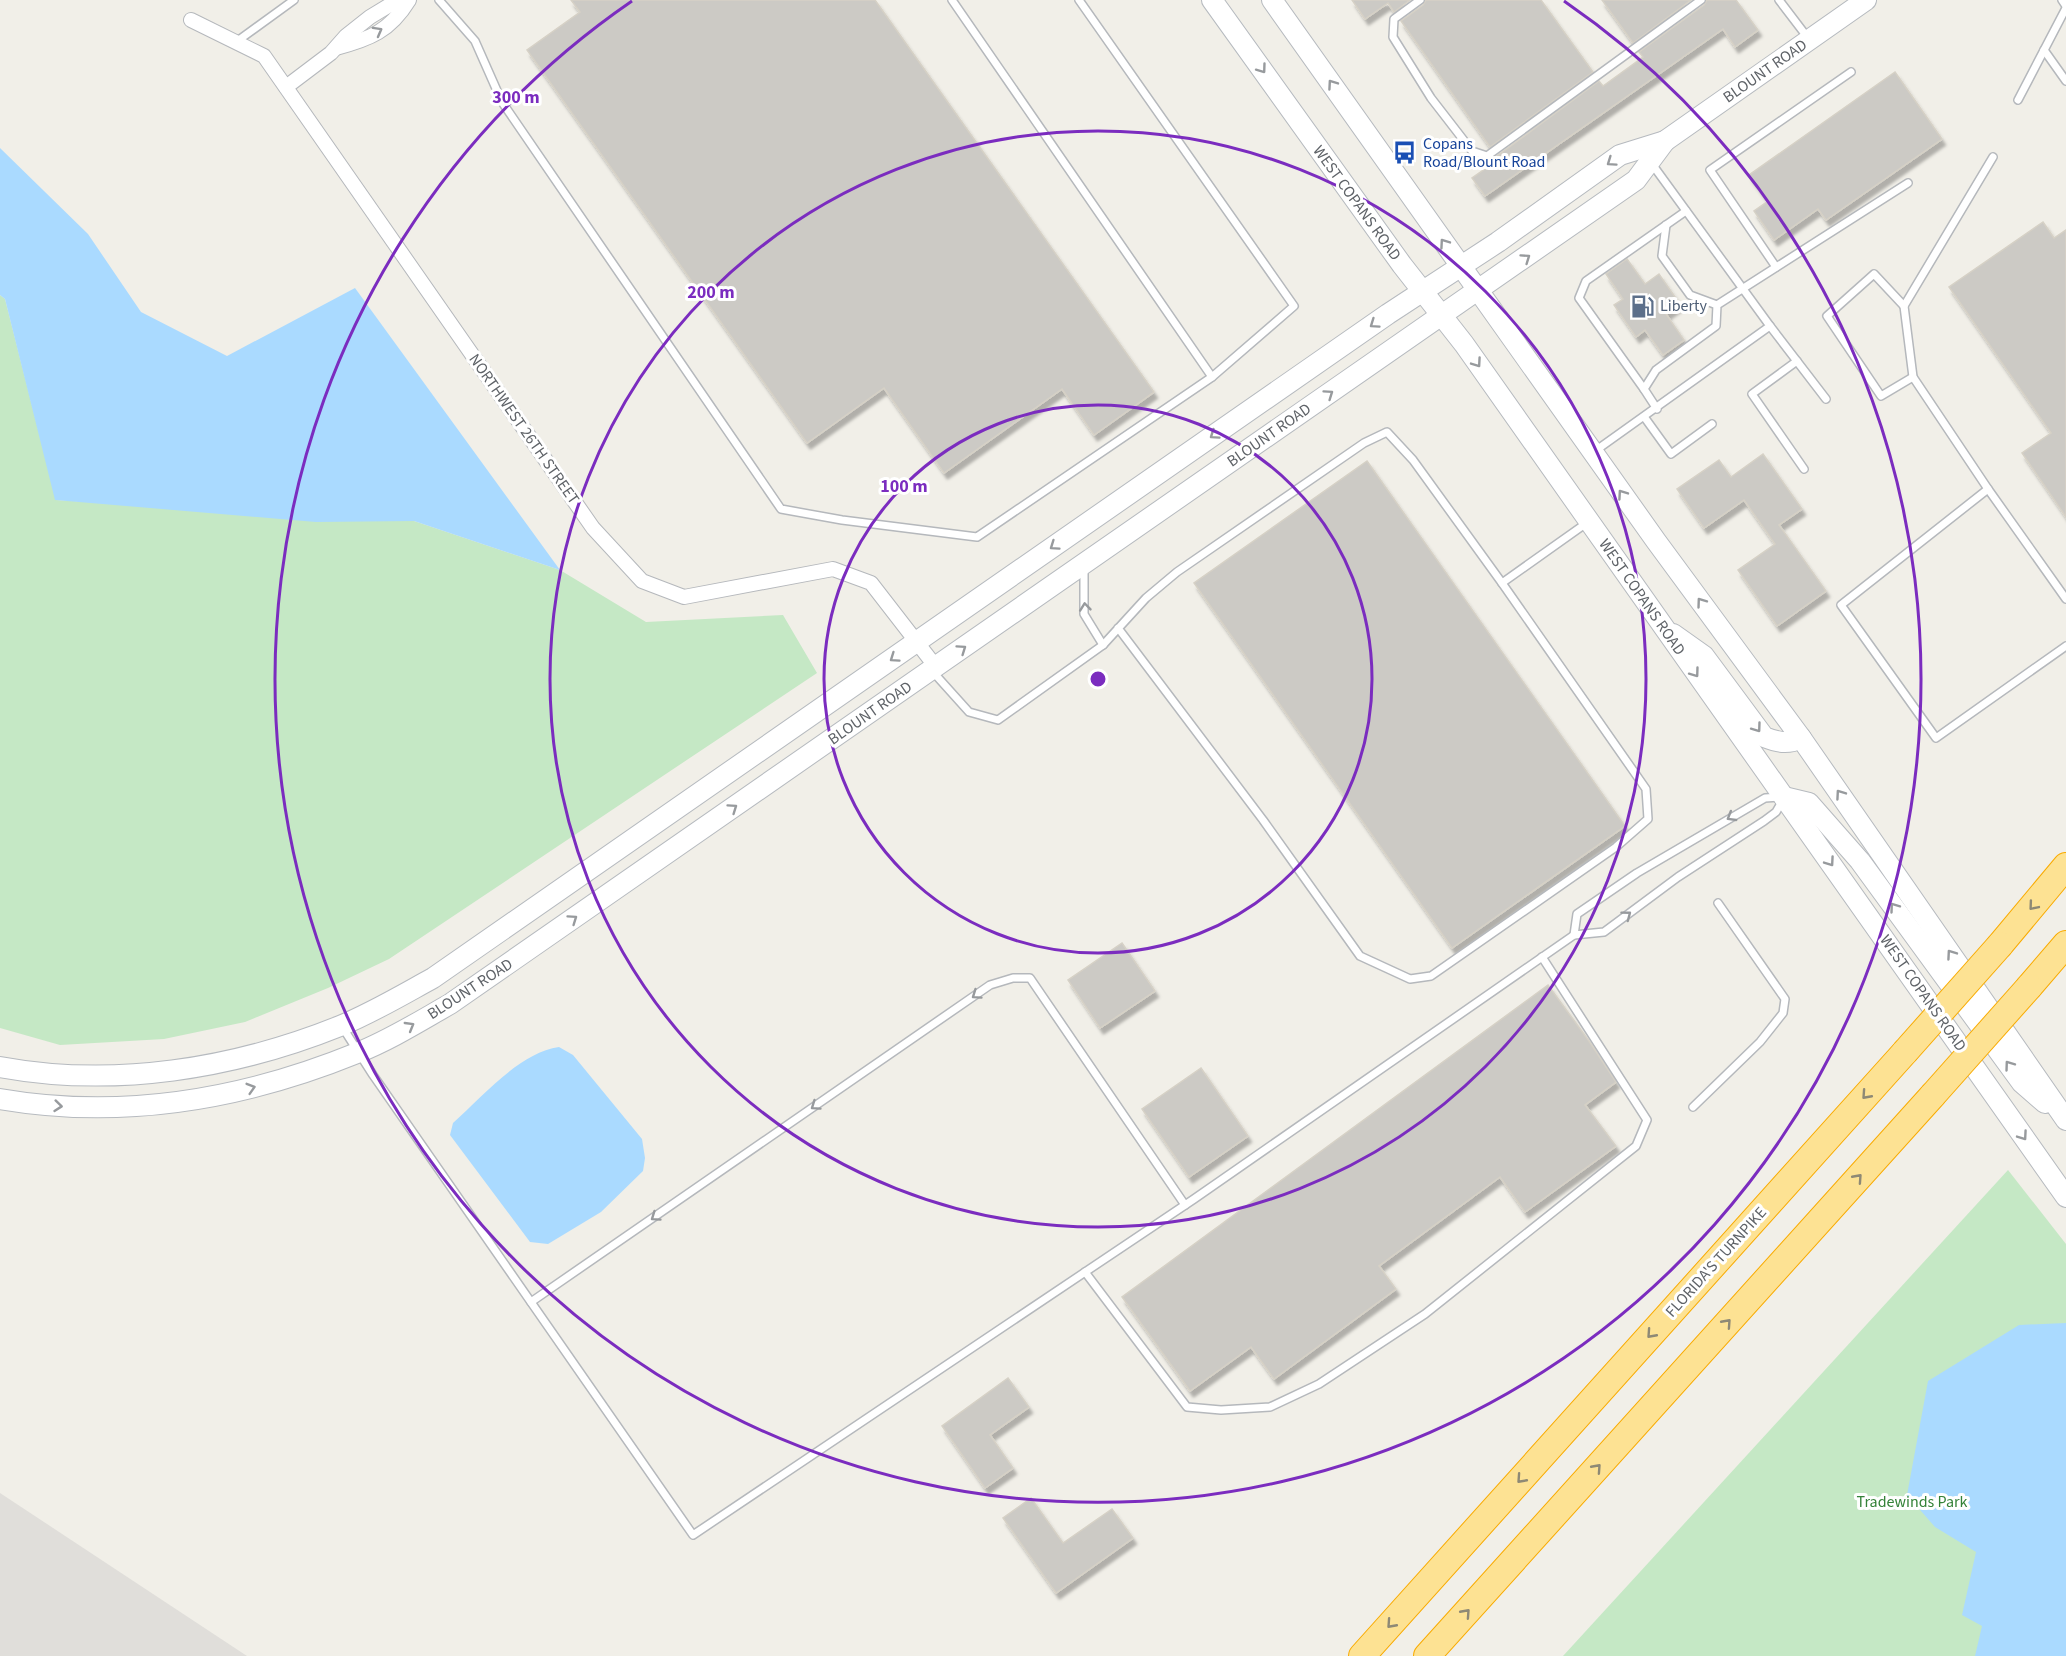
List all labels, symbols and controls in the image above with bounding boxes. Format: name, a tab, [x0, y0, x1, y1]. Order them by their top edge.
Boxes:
one-way arrow	[372, 27, 382, 38]
street label: BLOUNT ROAD	[1719, 34, 1812, 108]
one-way arrow	[1255, 62, 1266, 73]
one-way arrow	[1328, 80, 1339, 91]
text: 300 m	[492, 85, 540, 110]
place label: Copans Road/Blount Road	[1423, 133, 1546, 173]
bus stop icon: Copans Road/Blount Road	[1392, 140, 1418, 166]
street label: WEST COPANS ROAD	[1308, 141, 1406, 265]
one-way arrow	[1606, 155, 1617, 166]
one-way arrow	[1440, 239, 1451, 250]
one-way arrow	[1520, 254, 1531, 265]
text: 200 m	[687, 280, 735, 305]
fuel station icon: Liberty	[1629, 293, 1655, 319]
place label: Liberty	[1660, 295, 1707, 317]
one-way arrow	[1370, 317, 1381, 328]
street label: NORTHWEST 26TH STREET	[464, 349, 585, 509]
one-way arrow	[1470, 356, 1481, 367]
one-way arrow	[1323, 390, 1334, 401]
street label: BLOUNT ROAD	[1223, 398, 1316, 472]
one-way arrow	[1210, 428, 1221, 439]
text: 100 m	[880, 474, 928, 499]
one-way arrow	[1619, 489, 1630, 500]
street label: WEST COPANS ROAD	[1594, 534, 1691, 660]
one-way arrow	[1050, 539, 1061, 550]
one-way arrow	[1697, 597, 1708, 608]
one-way arrow	[1079, 602, 1092, 612]
one-way arrow	[956, 645, 967, 656]
one-way arrow	[889, 651, 900, 662]
one-way arrow	[1688, 667, 1699, 678]
centre of rings	[1088, 669, 1108, 689]
street label: BLOUNT ROAD	[824, 676, 917, 750]
one-way arrow	[1750, 722, 1761, 733]
one-way arrow	[1836, 789, 1847, 800]
one-way arrow	[726, 804, 737, 815]
one-way arrow	[1727, 810, 1737, 822]
one-way arrow	[1823, 856, 1834, 867]
one-way arrow	[2029, 899, 2040, 910]
one-way arrow	[1890, 903, 1901, 914]
one-way arrow	[1621, 911, 1632, 922]
one-way arrow	[566, 915, 577, 926]
street label: WEST COPANS ROAD	[1875, 930, 1972, 1056]
one-way arrow	[1947, 950, 1958, 961]
street label: BLOUNT ROAD	[423, 953, 517, 1025]
one-way arrow	[971, 988, 982, 999]
one-way arrow	[404, 1022, 414, 1034]
one-way arrow	[2005, 1060, 2016, 1071]
one-way arrow	[245, 1083, 256, 1095]
one-way arrow	[1862, 1088, 1873, 1099]
one-way arrow	[53, 1099, 63, 1112]
one-way arrow	[811, 1099, 822, 1110]
one-way arrow	[2016, 1129, 2027, 1140]
one-way arrow	[1851, 1175, 1862, 1185]
street label: FLORIDA'S TURNPIKE	[1660, 1202, 1772, 1322]
one-way arrow	[651, 1210, 662, 1221]
one-way arrow	[1720, 1319, 1731, 1330]
one-way arrow	[1647, 1327, 1658, 1338]
one-way arrow	[1590, 1464, 1601, 1475]
one-way arrow	[1517, 1472, 1528, 1483]
park label: Tradewinds Park	[1857, 1491, 1968, 1513]
one-way arrow	[1459, 1609, 1470, 1619]
one-way arrow	[1387, 1617, 1398, 1628]

